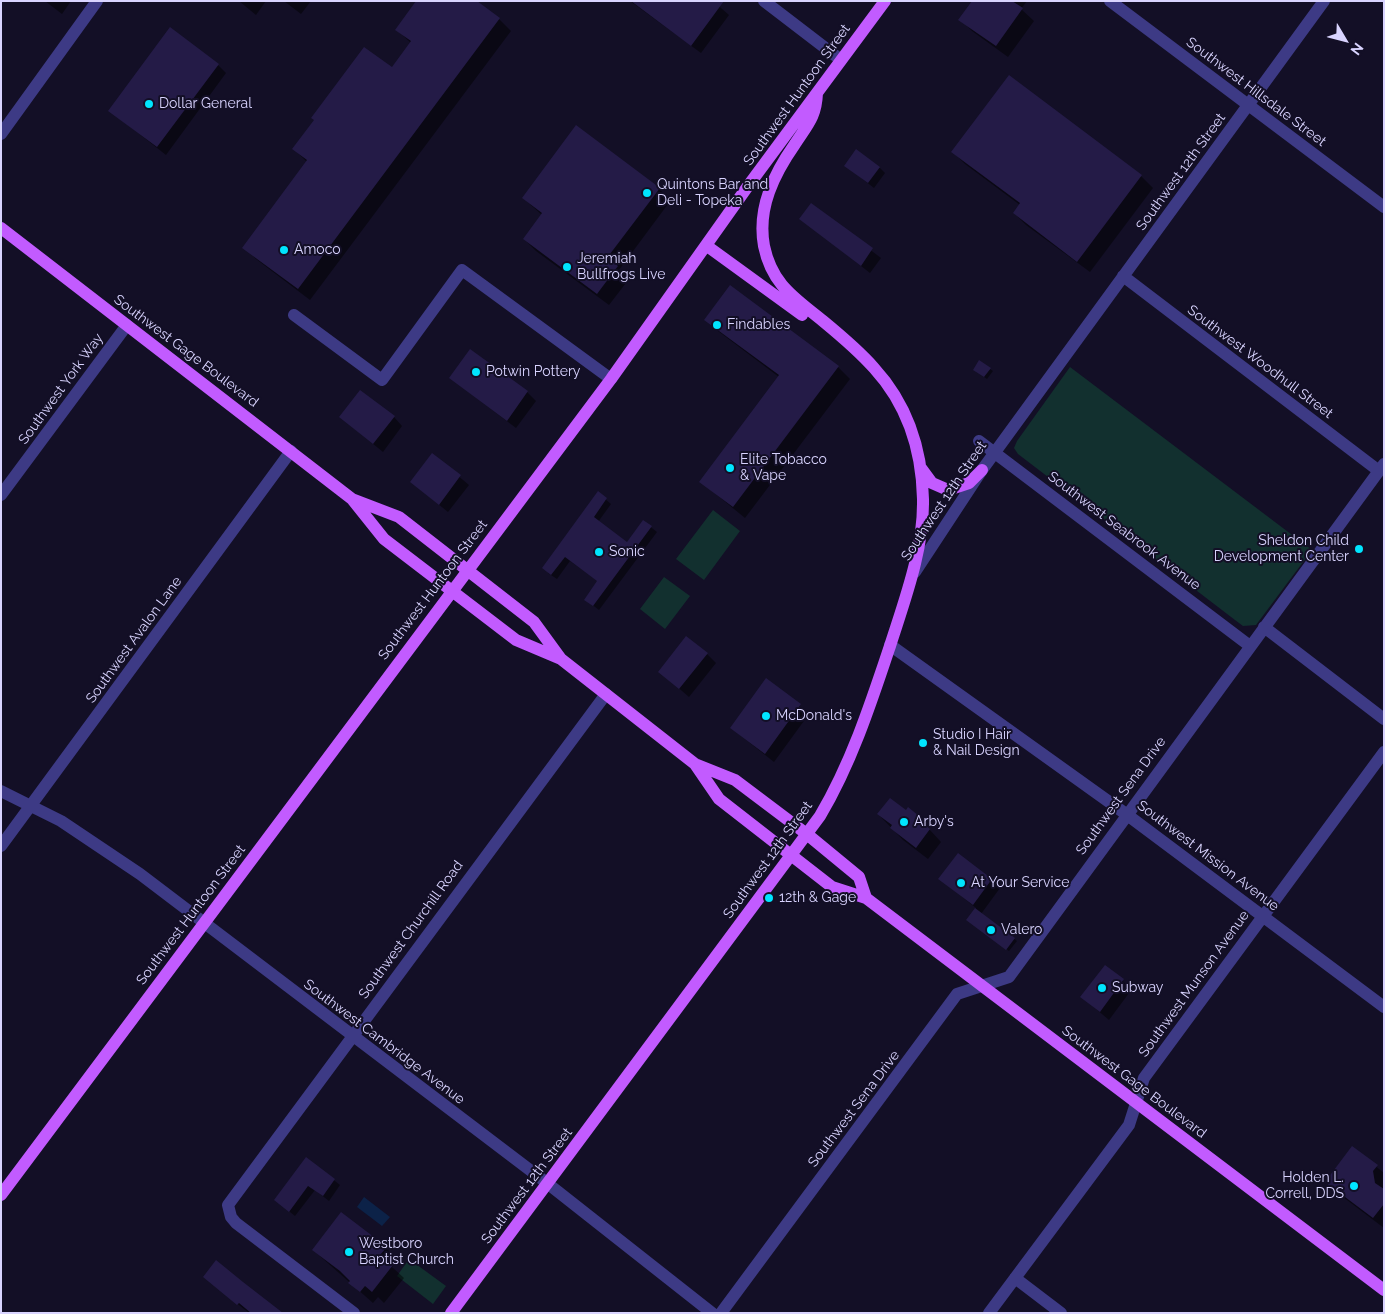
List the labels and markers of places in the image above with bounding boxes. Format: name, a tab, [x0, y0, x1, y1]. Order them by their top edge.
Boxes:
place label: Dollar General	[159, 96, 252, 112]
marker: Dollar General	[143, 98, 155, 110]
place label: Quintons Bar and Deli - Topeka	[657, 177, 768, 210]
marker: Quintons Bar and Deli - Topeka	[641, 187, 653, 199]
place label: Amoco	[294, 242, 341, 258]
marker: Amoco	[278, 244, 290, 256]
place label: Jeremiah Bullfrogs Live	[577, 251, 666, 284]
marker: Jeremiah Bullfrogs Live	[561, 261, 573, 273]
place label: Findables	[727, 317, 790, 333]
marker: Findables	[711, 319, 723, 331]
place label: Potwin Pottery	[486, 364, 580, 380]
marker: Potwin Pottery	[470, 366, 482, 378]
place label: Elite Tobacco & Vape	[740, 452, 827, 484]
marker: Elite Tobacco & Vape	[724, 462, 736, 474]
place label: Sheldon Child Development Center	[1214, 533, 1349, 566]
marker: Sheldon Child Development Center	[1353, 543, 1365, 555]
place label: Sonic	[609, 544, 645, 560]
marker: Sonic	[593, 546, 605, 558]
place label: McDonald's	[776, 708, 852, 724]
marker: McDonald's	[760, 710, 772, 722]
place label: Studio I Hair & Nail Design	[933, 727, 1020, 760]
marker: Studio I Hair & Nail Design	[917, 737, 929, 749]
place label: Arby's	[914, 814, 954, 830]
marker: Arby's	[898, 816, 910, 828]
place label: At Your Service	[971, 875, 1069, 891]
marker: At Your Service	[955, 877, 967, 889]
place label: 12th & Gage	[779, 890, 856, 906]
marker: 12th & Gage	[763, 892, 775, 904]
place label: Valero	[1001, 922, 1042, 938]
marker: Valero	[985, 924, 997, 936]
place label: Subway	[1112, 980, 1163, 996]
marker: Subway	[1096, 982, 1108, 994]
place label: Holden L. Correll, DDS	[1265, 1170, 1344, 1202]
marker: Holden L. Correll, DDS	[1348, 1180, 1360, 1192]
place label: Westboro Baptist Church	[359, 1236, 454, 1268]
marker: Westboro Baptist Church	[343, 1246, 355, 1258]

